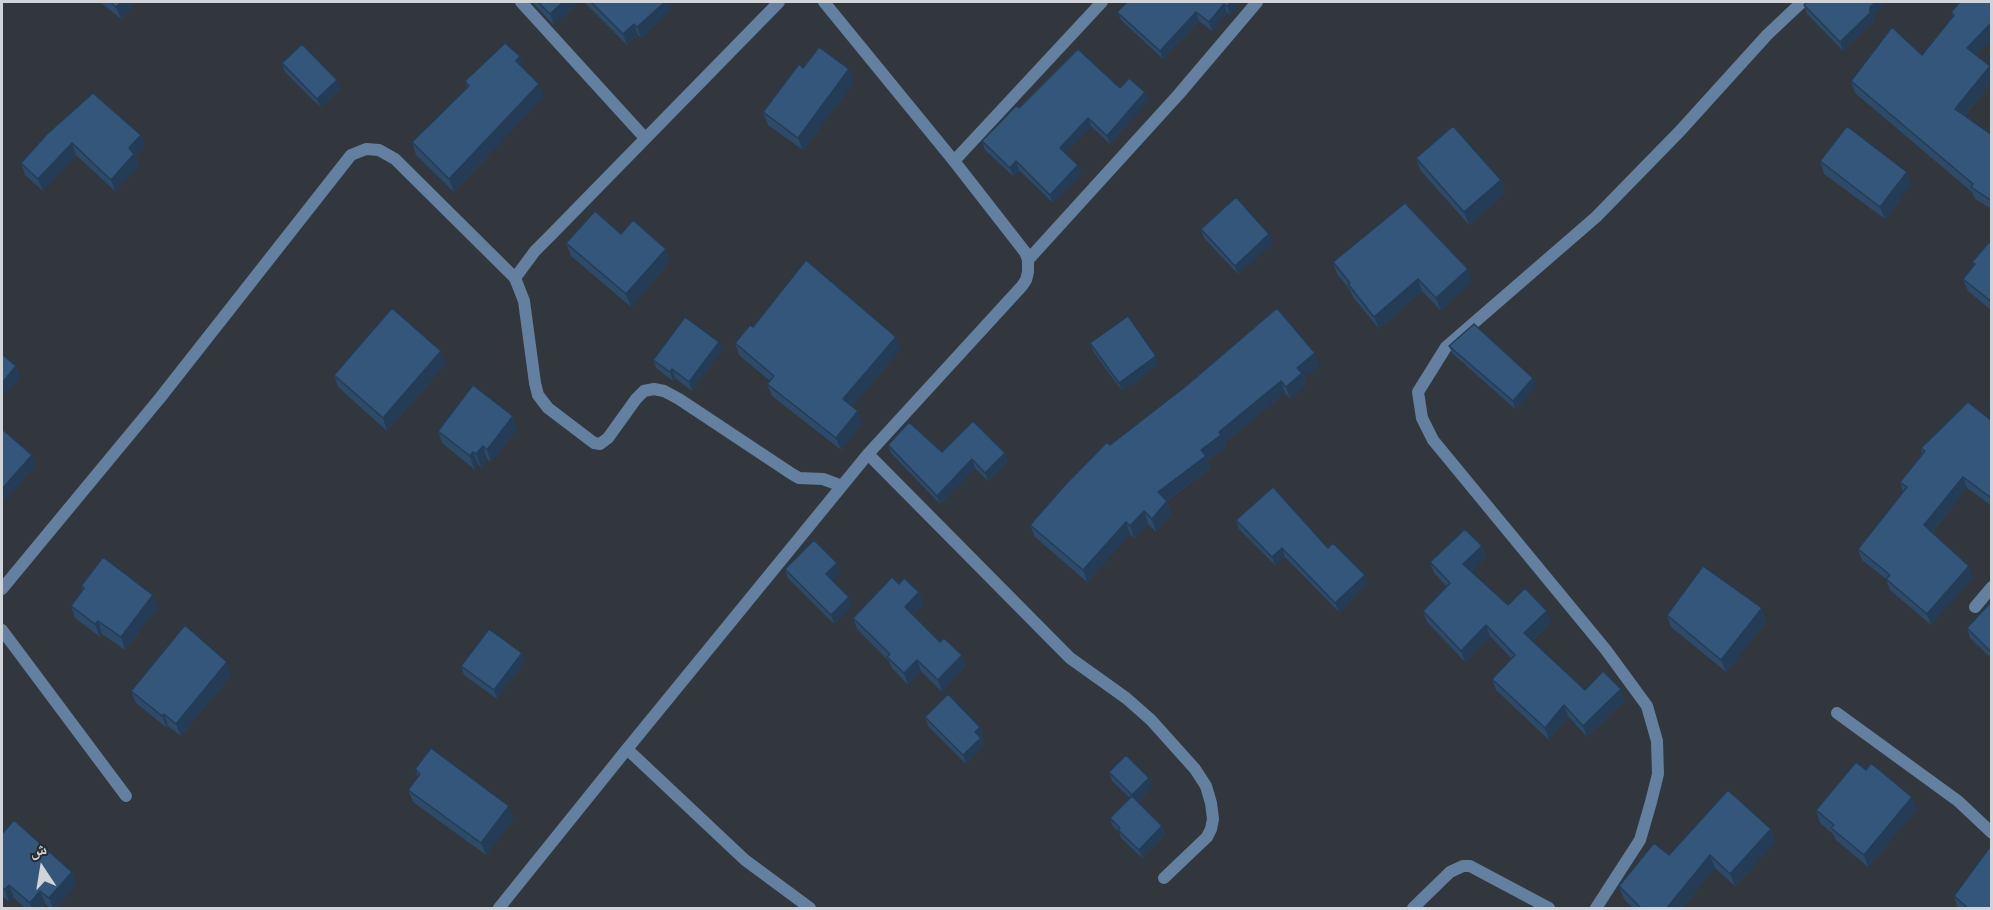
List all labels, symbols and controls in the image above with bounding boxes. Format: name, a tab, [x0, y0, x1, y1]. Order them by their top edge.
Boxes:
north arrow	[12, 838, 72, 898]
text: ش	[28, 839, 48, 861]

